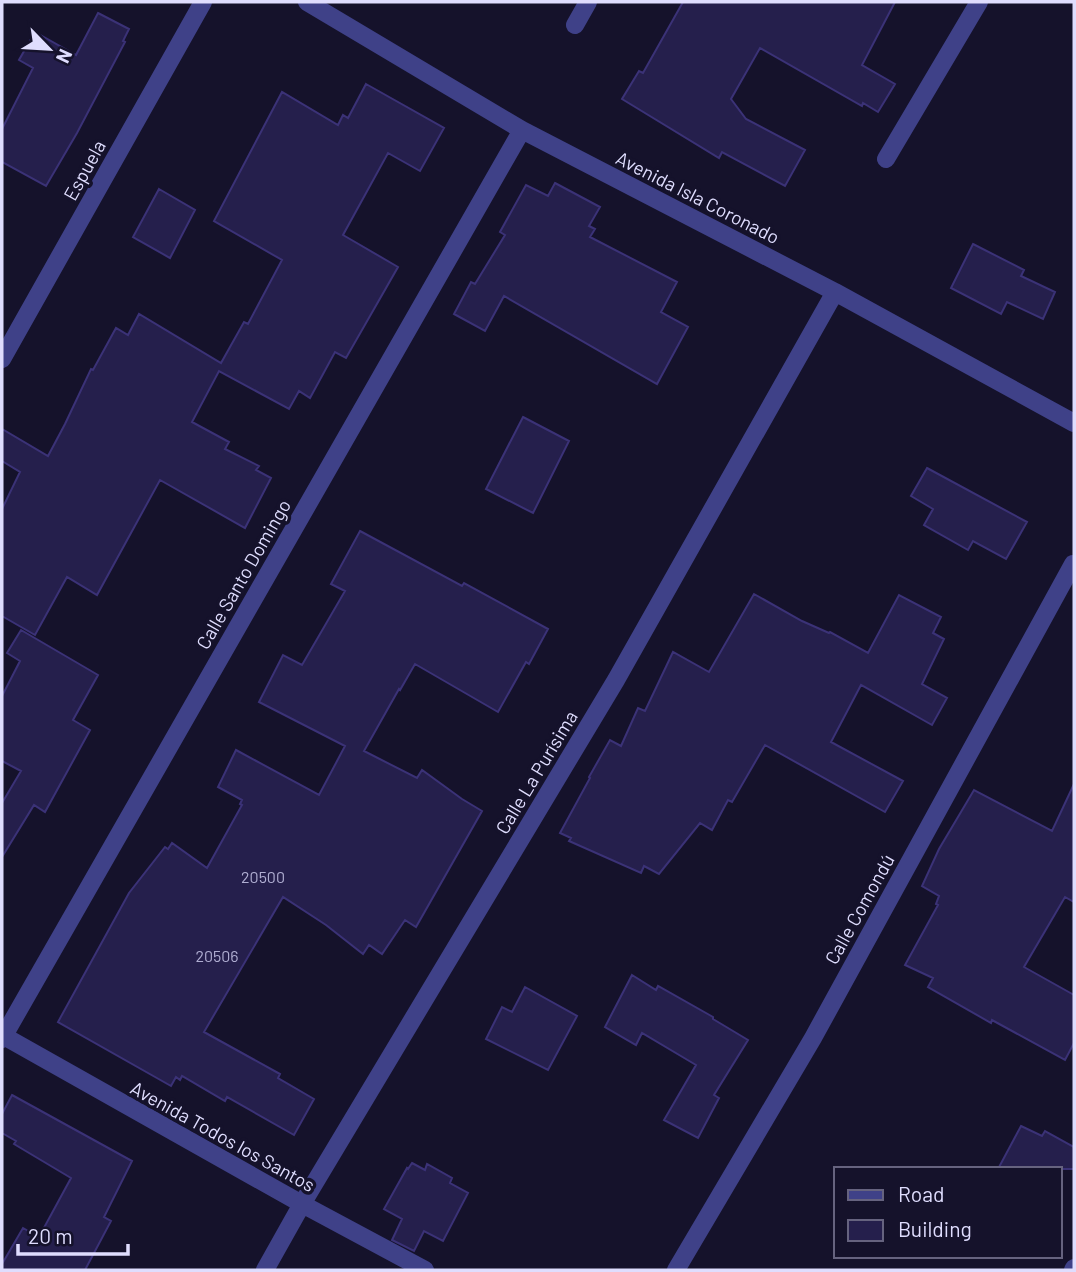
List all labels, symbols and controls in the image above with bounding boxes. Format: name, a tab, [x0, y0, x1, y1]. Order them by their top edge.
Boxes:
north arrow	[14, 14, 84, 84]
text: N	[52, 46, 78, 67]
street label: Espuela	[58, 136, 110, 204]
street label: Avenida Isla Coronado	[612, 146, 784, 248]
street label: Calle Santo Domingo	[191, 495, 295, 653]
street label: Calle La Purísima	[490, 706, 582, 838]
street label: Calle Comondú	[819, 850, 899, 968]
house number: 20500	[241, 867, 285, 886]
house number: 20506	[195, 946, 239, 965]
street label: Avenida Todos los Santos	[127, 1076, 319, 1196]
legend	[834, 1167, 1062, 1258]
text: Road	[898, 1181, 944, 1206]
scale bar	[18, 1212, 128, 1256]
text: Building	[898, 1216, 972, 1241]
text: 20 m	[28, 1223, 73, 1248]

